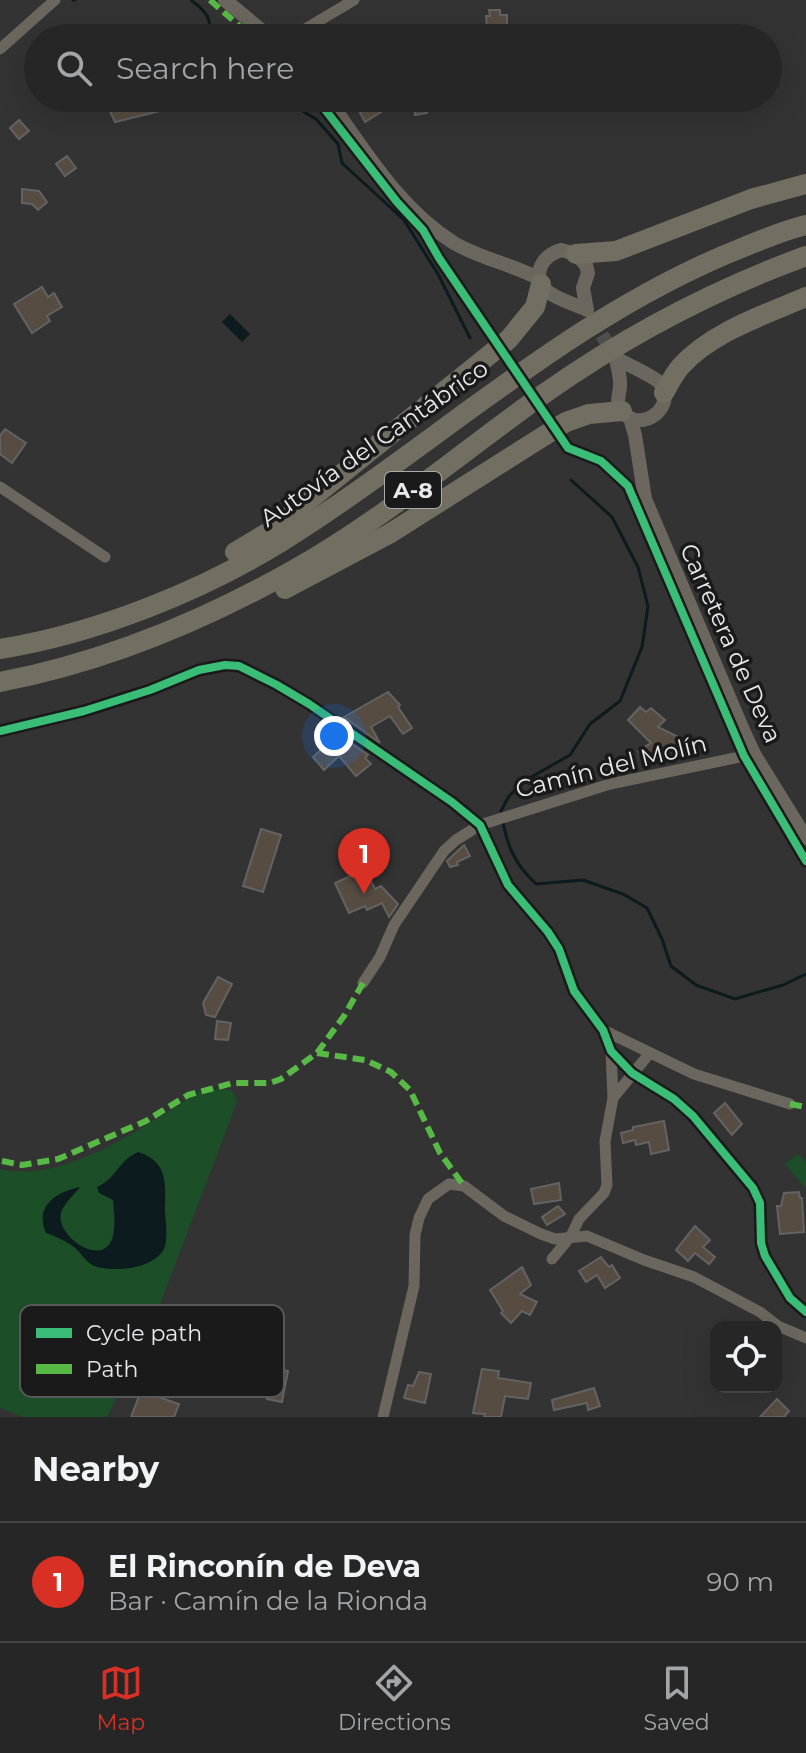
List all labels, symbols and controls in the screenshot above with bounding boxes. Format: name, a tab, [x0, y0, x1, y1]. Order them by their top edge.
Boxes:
search box	[24, 24, 782, 112]
icon: search	[52, 46, 96, 90]
text: Search here	[116, 50, 294, 87]
street label: Autovía del Cantábrico	[254, 353, 494, 533]
road number: A-8	[385, 472, 441, 508]
street label: Carretera de Deva	[674, 539, 788, 747]
your location	[314, 716, 354, 756]
street label: Camín del Molín	[512, 728, 710, 804]
pin: 1	[338, 828, 390, 894]
legend	[20, 1305, 284, 1397]
text: Cycle path	[86, 1320, 202, 1347]
map controls	[710, 1321, 782, 1393]
button: locate	[710, 1321, 782, 1393]
text: Path	[86, 1356, 138, 1383]
text: Nearby	[32, 1448, 159, 1490]
text: El Rinconín de Deva	[108, 1548, 421, 1585]
text: 1	[53, 1566, 63, 1598]
text: 90 m	[707, 1566, 774, 1598]
text: Bar · Camín de la Rionda	[108, 1585, 428, 1617]
tab: Map	[96, 1661, 145, 1736]
tab: Directions	[338, 1661, 451, 1736]
tab: Saved	[644, 1661, 710, 1736]

